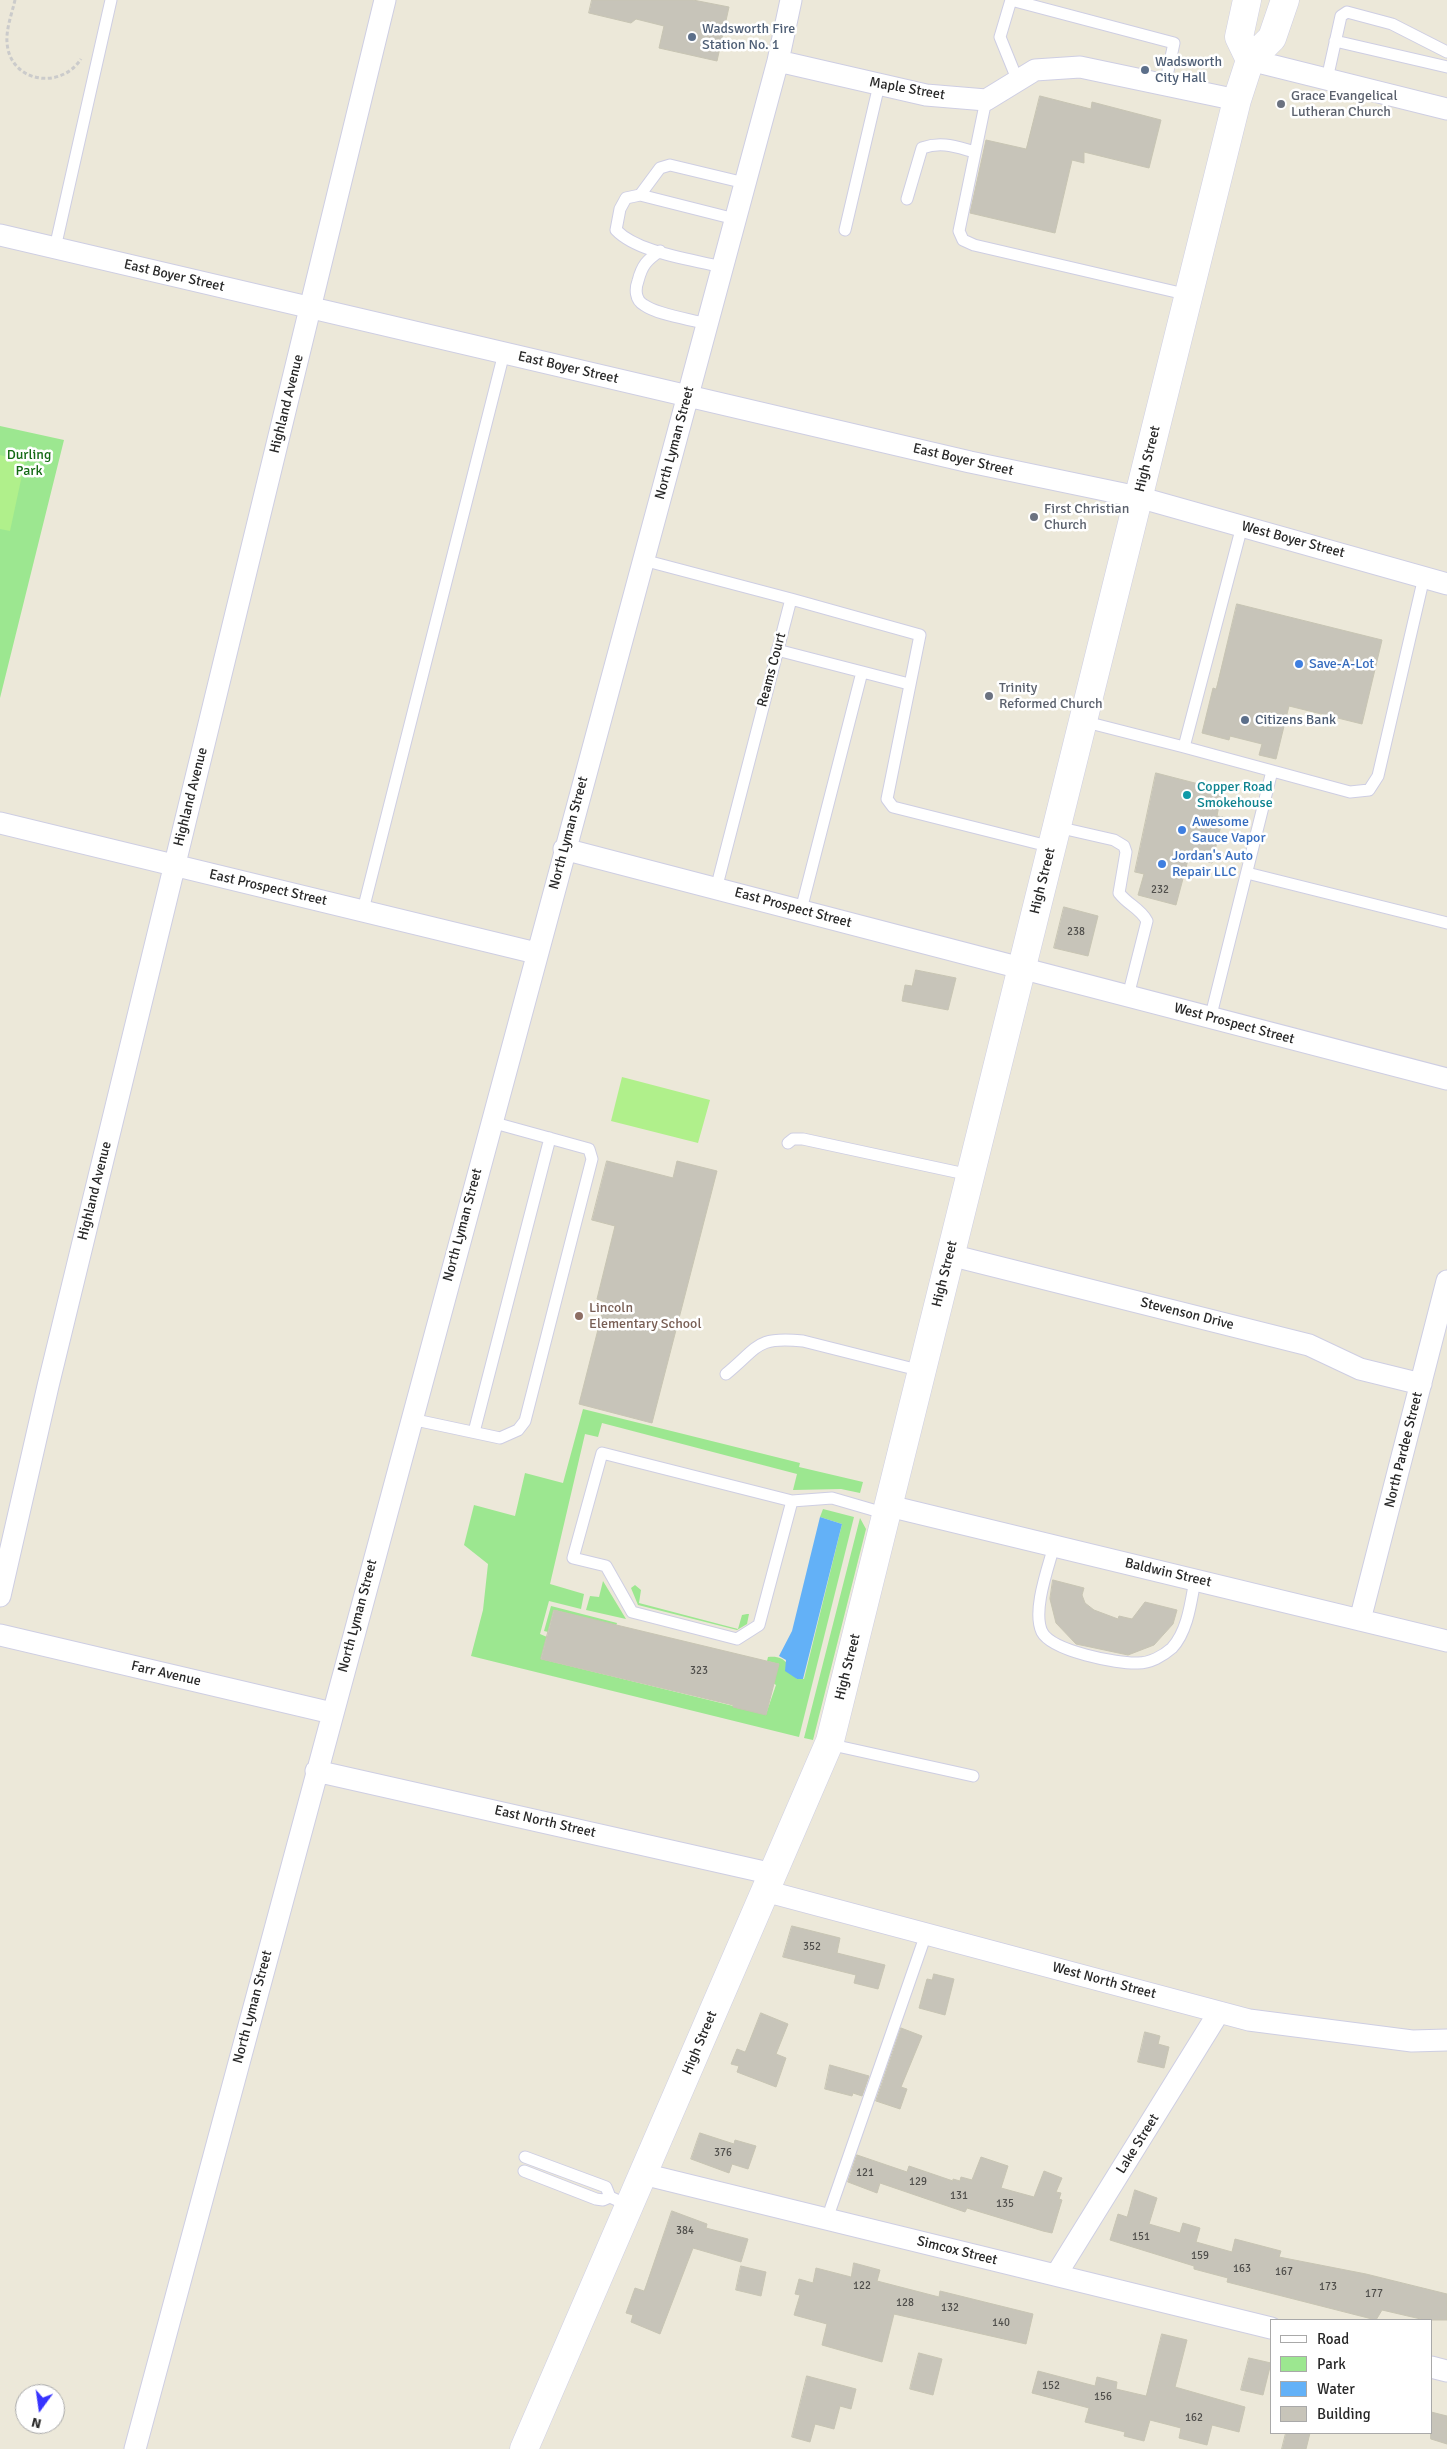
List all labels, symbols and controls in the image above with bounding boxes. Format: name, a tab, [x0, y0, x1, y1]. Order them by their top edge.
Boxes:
place label: Wadsworth Fire Station No. 1	[702, 21, 795, 54]
marker: Wadsworth Fire Station No. 1	[686, 31, 698, 43]
place label: Wadsworth City Hall	[1155, 54, 1222, 86]
marker: Wadsworth City Hall	[1139, 64, 1151, 76]
street label: Maple Street	[868, 74, 946, 104]
place label: Grace Evangelical Lutheran Church	[1291, 88, 1398, 120]
marker: Grace Evangelical Lutheran Church	[1275, 98, 1287, 110]
street label: East Boyer Street	[122, 256, 226, 296]
street label: East Boyer Street	[516, 348, 620, 388]
street label: Highland Avenue	[267, 353, 307, 455]
street label: North Lyman Street	[652, 385, 698, 501]
street label: High Street	[1132, 424, 1164, 494]
street label: East Boyer Street	[911, 440, 1015, 480]
park label: Durling Park	[7, 447, 51, 480]
place label: First Christian Church	[1044, 501, 1129, 534]
marker: First Christian Church	[1028, 511, 1040, 523]
street label: West Boyer Street	[1240, 518, 1346, 562]
street label: Reams Court	[754, 631, 790, 709]
place label: Save-A-Lot	[1309, 656, 1374, 672]
marker: Save-A-Lot	[1293, 658, 1305, 670]
place label: Trinity Reformed Church	[999, 680, 1103, 712]
marker: Trinity Reformed Church	[983, 690, 995, 702]
place label: Citizens Bank	[1255, 712, 1336, 728]
marker: Citizens Bank	[1239, 714, 1251, 726]
street label: Highland Avenue	[171, 746, 211, 848]
street label: North Lyman Street	[546, 775, 592, 891]
place label: Copper Road Smokehouse	[1197, 779, 1273, 812]
marker: Copper Road Smokehouse	[1181, 789, 1193, 801]
place label: Awesome Sauce Vapor	[1192, 814, 1266, 846]
marker: Awesome Sauce Vapor	[1176, 824, 1188, 836]
street label: High Street	[1027, 846, 1059, 916]
place label: Jordan's Auto Repair LLC	[1172, 848, 1253, 880]
marker: Jordan's Auto Repair LLC	[1156, 858, 1168, 870]
street label: East Prospect Street	[207, 866, 329, 910]
house number: 232	[1151, 883, 1169, 897]
street label: East Prospect Street	[733, 884, 853, 932]
house number: 238	[1067, 925, 1085, 939]
street label: West Prospect Street	[1172, 1000, 1296, 1048]
street label: Highland Avenue	[75, 1140, 115, 1242]
street label: North Lyman Street	[440, 1167, 486, 1283]
street label: High Street	[929, 1239, 961, 1309]
street label: Stevenson Drive	[1139, 1294, 1235, 1334]
place label: Lincoln Elementary School	[589, 1300, 702, 1332]
marker: Lincoln Elementary School	[573, 1310, 585, 1322]
street label: North Pardee Street	[1382, 1390, 1426, 1510]
street label: Baldwin Street	[1123, 1555, 1213, 1591]
street label: North Lyman Street	[335, 1558, 381, 1674]
street label: High Street	[832, 1632, 864, 1702]
street label: Farr Avenue	[129, 1658, 203, 1690]
house number: 323	[690, 1664, 708, 1678]
street label: East North Street	[493, 1802, 597, 1842]
house number: 352	[803, 1940, 821, 1954]
street label: North Lyman Street	[230, 1949, 276, 2065]
street label: West North Street	[1050, 1959, 1158, 2003]
street label: High Street	[679, 2009, 721, 2077]
street label: Lake Street	[1113, 2111, 1163, 2177]
house number: 376	[714, 2146, 732, 2160]
house number: 121	[856, 2166, 874, 2180]
house number: 129	[909, 2175, 927, 2189]
house number: 131	[950, 2189, 968, 2203]
house number: 135	[996, 2197, 1014, 2211]
house number: 384	[676, 2224, 694, 2238]
house number: 151	[1132, 2230, 1150, 2244]
street label: Simcox Street	[915, 2233, 999, 2269]
house number: 159	[1191, 2249, 1209, 2263]
house number: 163	[1233, 2262, 1251, 2276]
house number: 167	[1275, 2265, 1293, 2279]
house number: 122	[853, 2279, 871, 2293]
house number: 173	[1319, 2280, 1337, 2294]
house number: 177	[1365, 2287, 1383, 2301]
house number: 128	[896, 2296, 914, 2310]
house number: 132	[941, 2301, 959, 2315]
house number: 140	[992, 2316, 1010, 2330]
legend	[1270, 2319, 1432, 2434]
text: Road	[1317, 2330, 1349, 2348]
text: Park	[1317, 2355, 1346, 2373]
house number: 152	[1042, 2379, 1060, 2393]
text: Water	[1317, 2380, 1355, 2398]
north arrow	[15, 2384, 65, 2434]
house number: 156	[1094, 2390, 1112, 2404]
text: Building	[1317, 2405, 1371, 2423]
house number: 162	[1185, 2411, 1203, 2425]
text: N	[30, 2414, 43, 2432]

